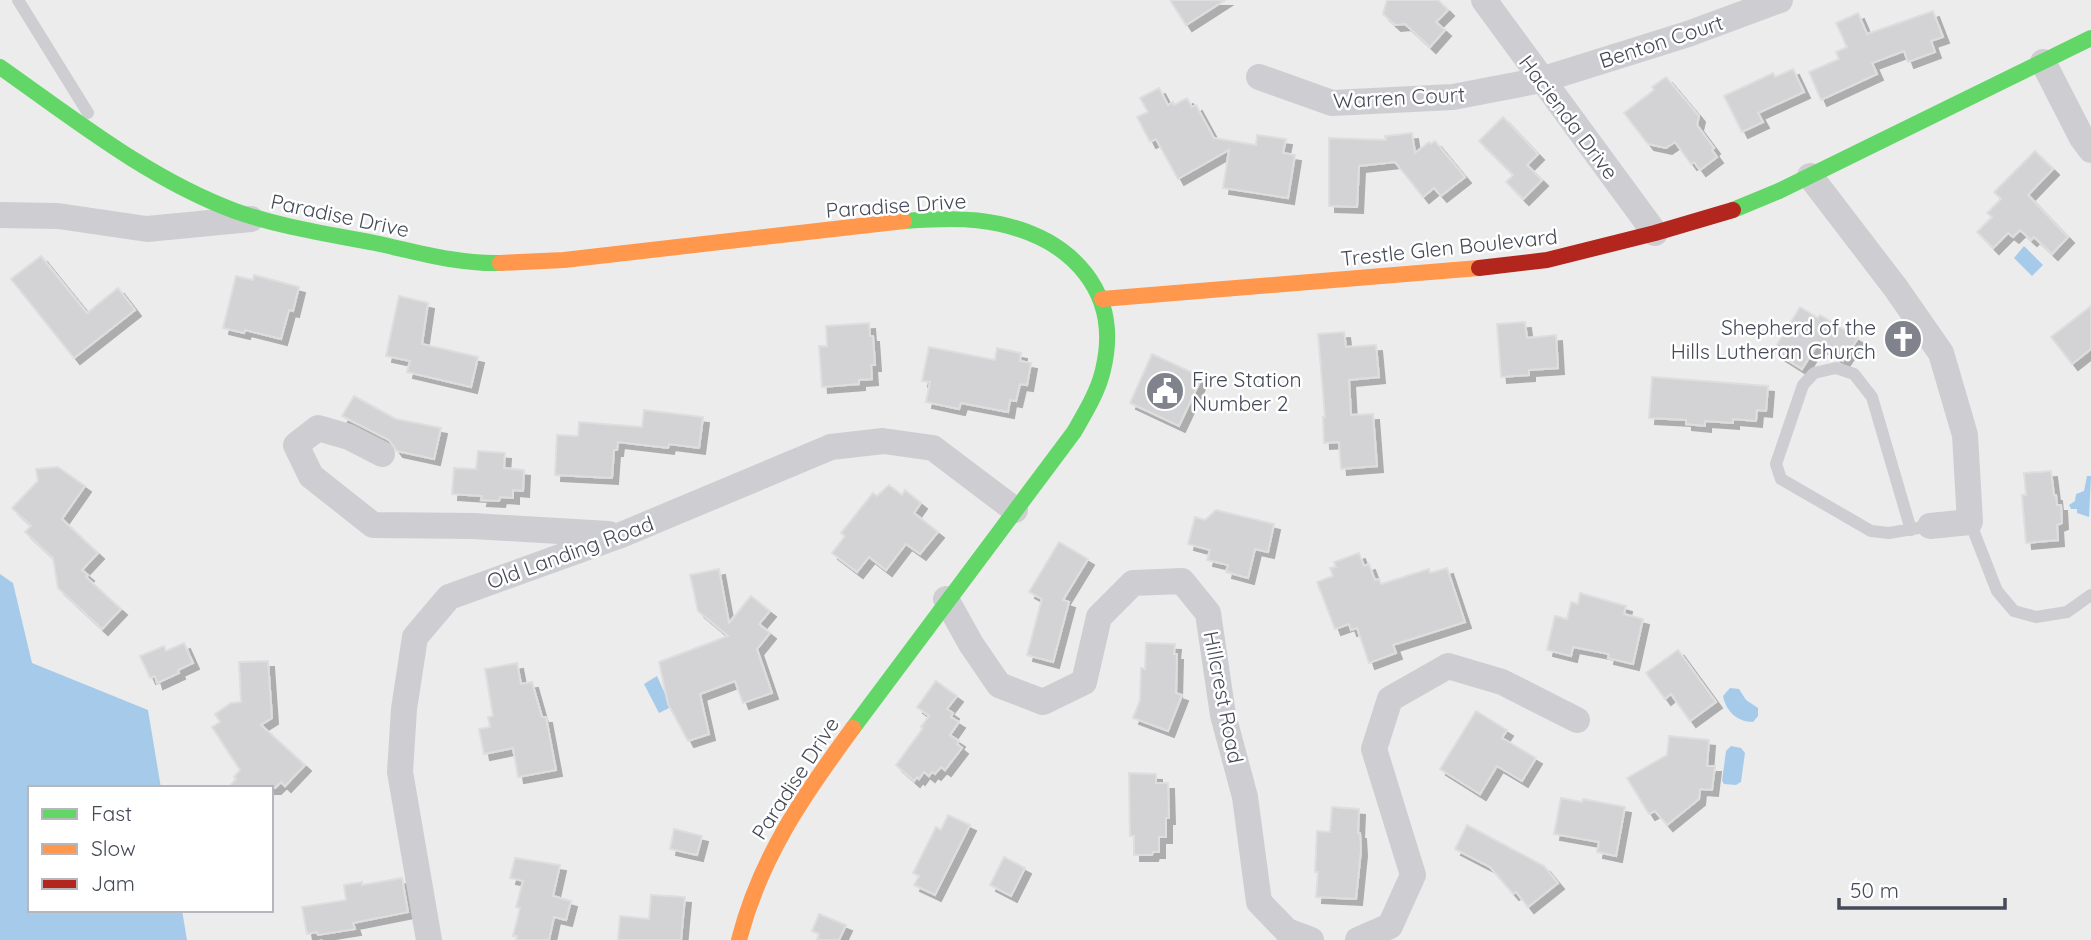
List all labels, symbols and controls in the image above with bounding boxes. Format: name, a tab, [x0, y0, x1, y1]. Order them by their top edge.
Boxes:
street label: Benton Court	[1596, 9, 1726, 73]
street label: Hacienda Drive	[1514, 50, 1624, 184]
street label: Warren Court	[1332, 81, 1466, 113]
street label: Paradise Drive	[825, 187, 967, 223]
street label: Paradise Drive	[268, 188, 412, 242]
street label: Trestle Glen Boulevard	[1339, 223, 1559, 271]
place label: Shepherd of the Hills Lutheran Church	[1671, 314, 1876, 364]
church icon: Shepherd of the Hills Lutheran Church	[1882, 318, 1924, 360]
place label: Fire Station Number 2	[1192, 366, 1302, 416]
public building icon: Fire Station Number 2	[1144, 370, 1186, 412]
street label: Old Landing Road	[483, 510, 657, 594]
street label: Hillcrest Road	[1198, 629, 1250, 765]
street label: Paradise Drive	[746, 712, 844, 844]
legend	[28, 786, 273, 912]
text: Fast	[91, 800, 132, 826]
text: Slow	[91, 835, 136, 861]
scale bar	[1839, 866, 2005, 910]
text: Jam	[91, 870, 135, 896]
text: 50 m	[1850, 877, 1899, 903]

